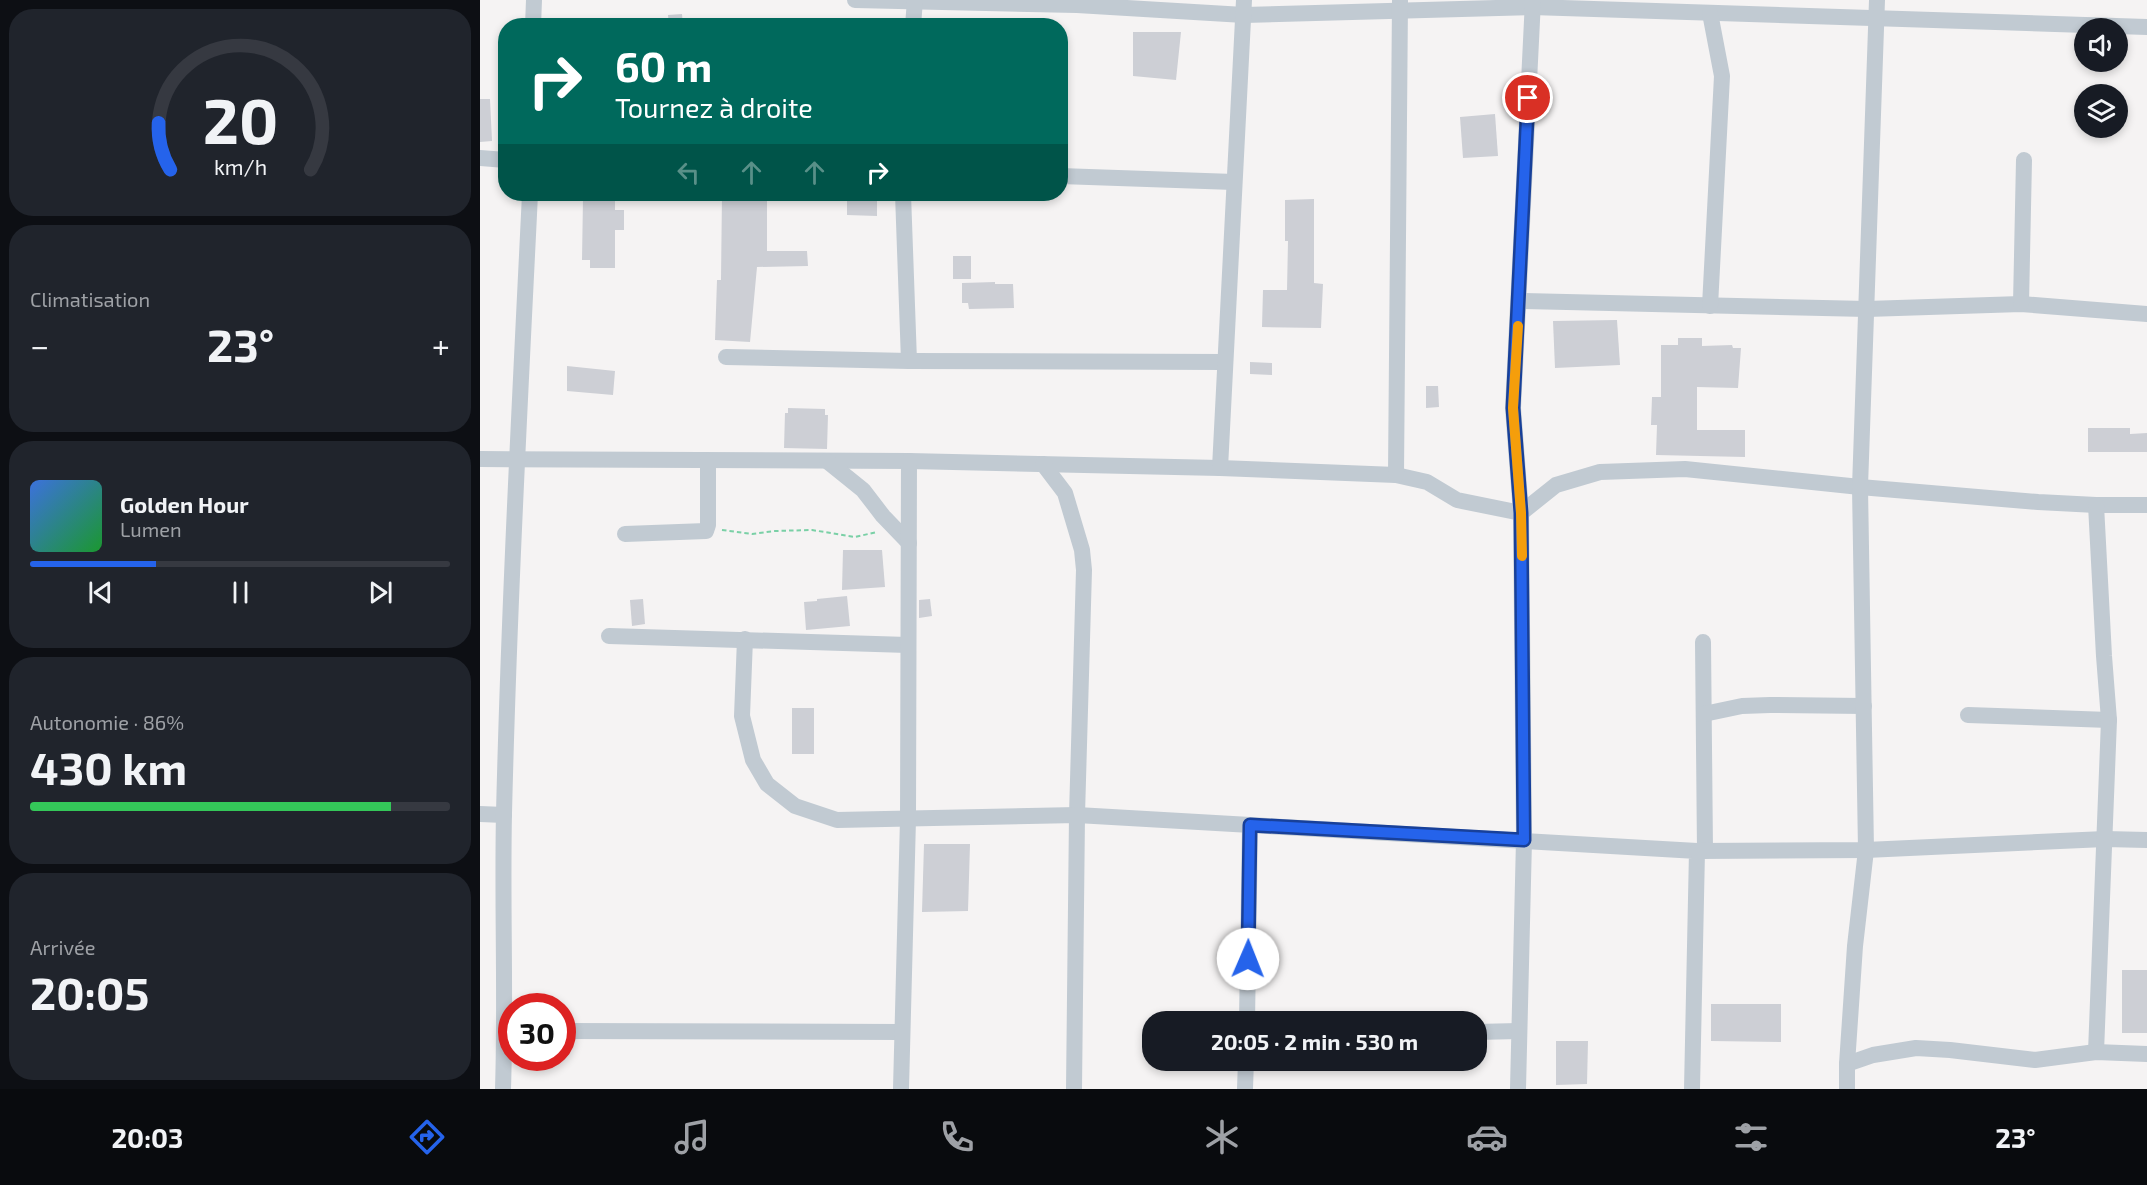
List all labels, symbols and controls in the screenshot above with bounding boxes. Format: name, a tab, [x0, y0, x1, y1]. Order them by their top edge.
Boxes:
map controls	[2074, 18, 2128, 138]
button: sound	[2074, 18, 2128, 72]
text: 60 m	[615, 40, 712, 90]
icon: right	[516, 42, 594, 120]
pin	[1502, 72, 1553, 123]
icon: arrive	[1511, 81, 1544, 114]
text: 20	[202, 82, 278, 157]
button: layers	[2074, 84, 2128, 138]
text: Tournez à droite	[615, 91, 813, 123]
text: km/h	[213, 154, 267, 179]
icon: left	[672, 156, 705, 189]
icon: ahead	[735, 156, 768, 189]
icon: ahead	[798, 156, 831, 189]
icon: right	[861, 156, 894, 189]
text: Climatisation	[30, 287, 150, 311]
text: 23°	[207, 317, 274, 371]
text: −	[30, 325, 49, 365]
text: +	[432, 325, 450, 365]
text: Golden Hour	[120, 491, 249, 517]
text: Lumen	[120, 517, 182, 541]
icon: previous	[84, 576, 117, 609]
icon: pause	[224, 576, 257, 609]
icon: next	[364, 576, 397, 609]
text: Autonomie · 86%	[30, 710, 184, 734]
text: 430 km	[30, 740, 187, 794]
position arrow	[1216, 927, 1280, 991]
text: Arrivée	[30, 935, 95, 959]
text: 20:05	[30, 965, 149, 1019]
speed limit sign: 30	[498, 993, 576, 1071]
text: 20:05 · 2 min · 530 m	[1211, 1028, 1418, 1054]
icon: directions	[406, 1116, 448, 1158]
icon: music	[671, 1116, 713, 1158]
icon: phone	[936, 1116, 978, 1158]
icon: climate	[1201, 1116, 1243, 1158]
icon: car	[1466, 1116, 1508, 1158]
icon: filters	[1730, 1116, 1772, 1158]
text: 20:03	[111, 1121, 183, 1153]
text: 23°	[1995, 1121, 2036, 1153]

